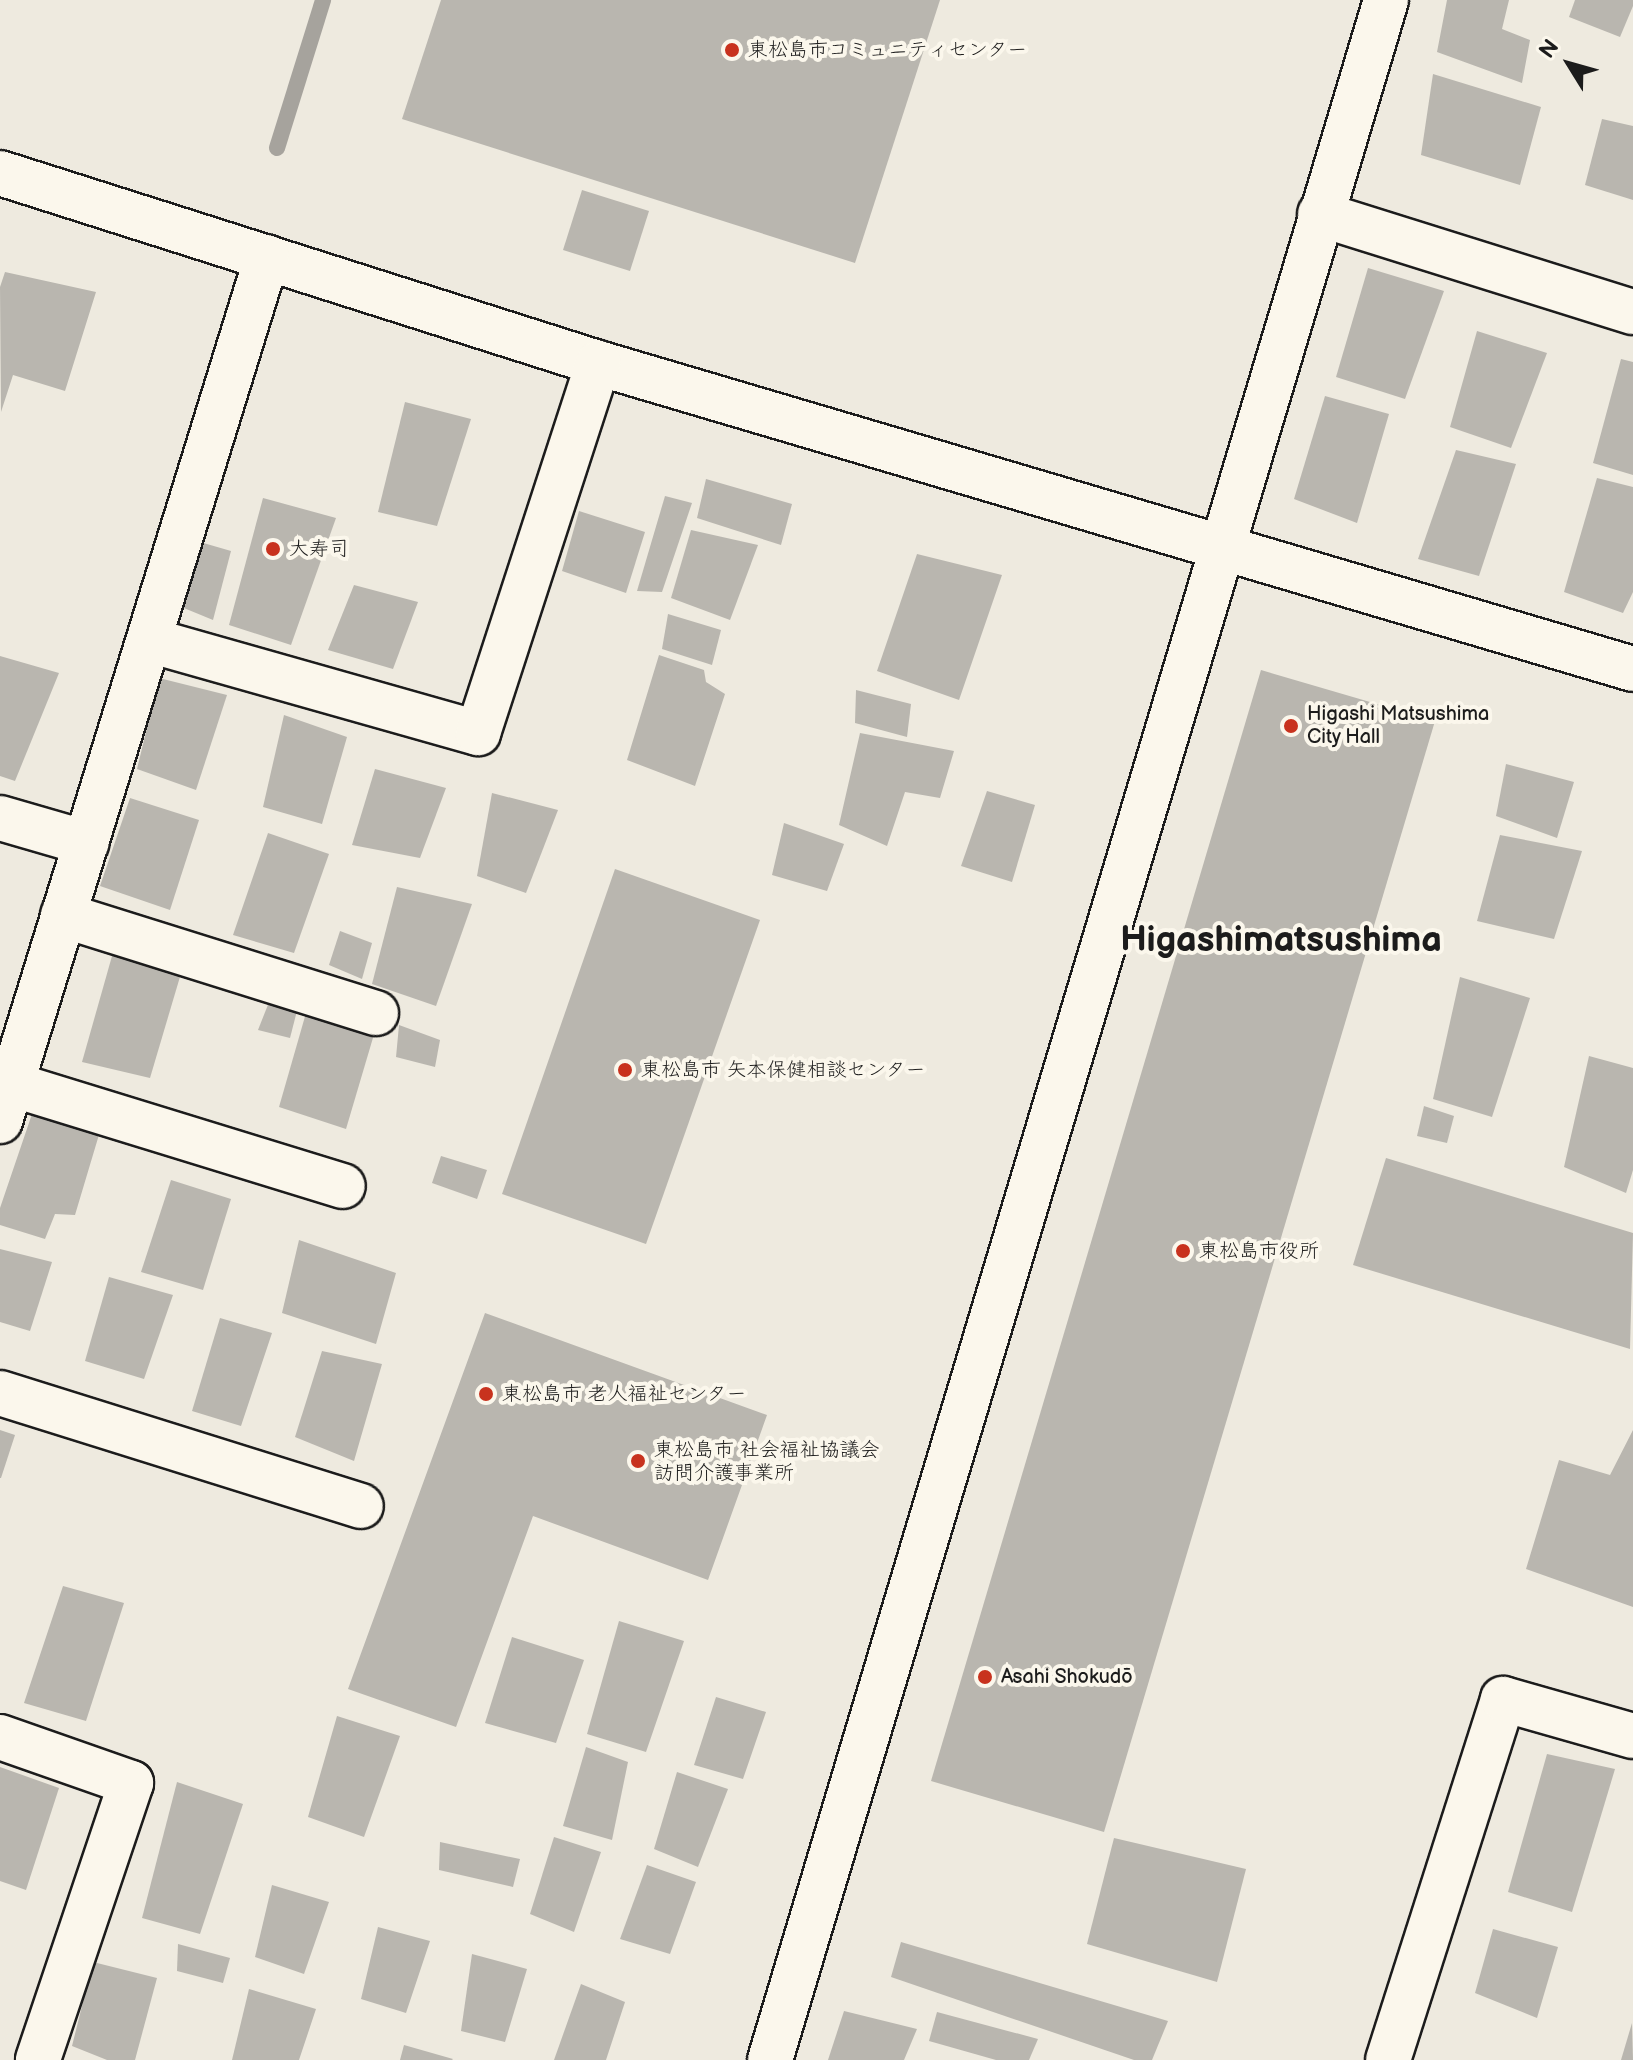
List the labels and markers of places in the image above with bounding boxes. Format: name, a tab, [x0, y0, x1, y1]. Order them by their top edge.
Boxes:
place label: 東松島市コミュニティセンター	[748, 38, 1028, 62]
marker: 東松島市コミュニティセンター	[723, 41, 741, 59]
place label: 大寿司	[289, 537, 349, 561]
marker: 大寿司	[264, 540, 282, 558]
place label: Higashi Matsushima City Hall	[1307, 702, 1489, 749]
marker: Higashi Matsushima City Hall	[1282, 717, 1300, 735]
place label: 東松島市 矢本保健相談センター	[641, 1058, 926, 1082]
marker: 東松島市 矢本保健相談センター	[616, 1061, 634, 1079]
place label: 東松島市役所	[1199, 1239, 1319, 1263]
marker: 東松島市役所	[1174, 1242, 1192, 1260]
place label: 東松島市 老人福祉センター	[502, 1382, 747, 1406]
marker: 東松島市 老人福祉センター	[477, 1385, 495, 1403]
place label: 東松島市 社会福祉協議会 訪問介護事業所	[654, 1438, 879, 1485]
marker: 東松島市 社会福祉協議会 訪問介護事業所	[629, 1452, 647, 1470]
place label: Asahi Shokudō	[1001, 1665, 1133, 1689]
marker: Asahi Shokudō	[976, 1668, 994, 1686]

